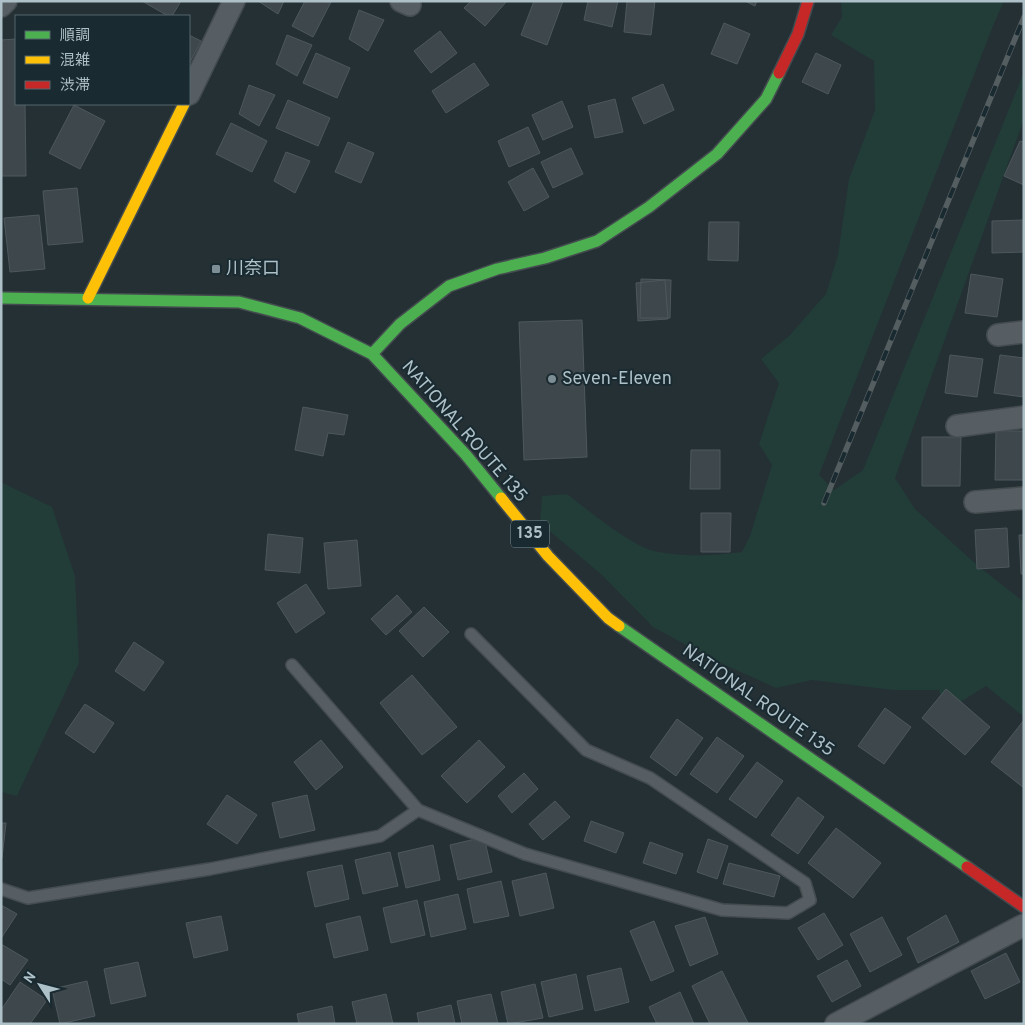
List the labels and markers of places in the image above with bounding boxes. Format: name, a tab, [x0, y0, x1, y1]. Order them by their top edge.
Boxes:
place label: 川奈口	[226, 258, 280, 281]
marker: 川奈口	[210, 263, 222, 275]
place label: Seven-Eleven	[562, 368, 672, 391]
marker: Seven-Eleven	[546, 373, 558, 385]

